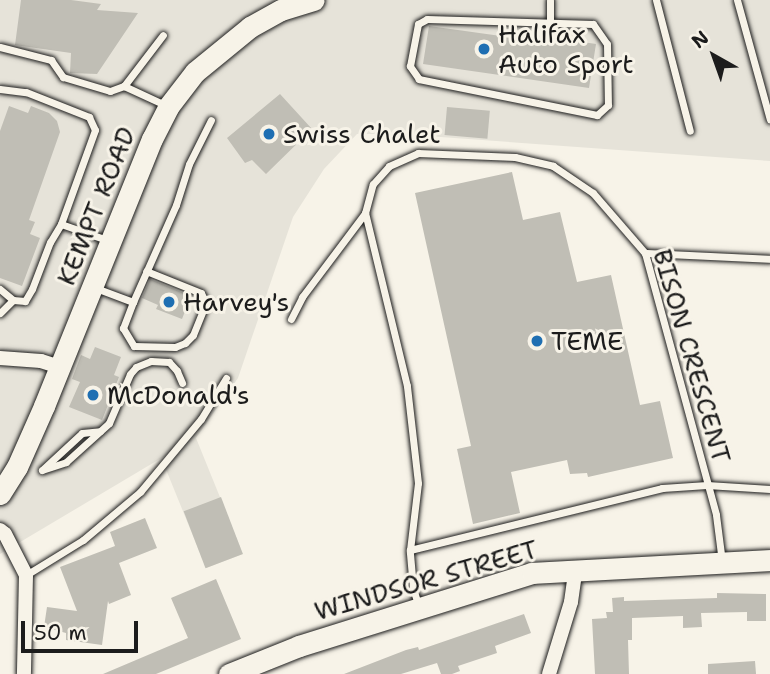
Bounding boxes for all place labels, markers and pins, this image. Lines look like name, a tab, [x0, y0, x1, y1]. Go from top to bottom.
place label: Halifax Auto Sport	[498, 18, 634, 80]
marker: Halifax Auto Sport	[476, 41, 492, 57]
place label: Swiss Chalet	[283, 118, 441, 150]
marker: Swiss Chalet	[261, 126, 277, 142]
place label: Harvey's	[183, 286, 289, 318]
marker: Harvey's	[161, 294, 177, 310]
place label: TEME	[551, 325, 623, 357]
marker: TEME	[529, 333, 545, 349]
place label: McDonald's	[107, 379, 250, 411]
marker: McDonald's	[85, 387, 101, 403]

